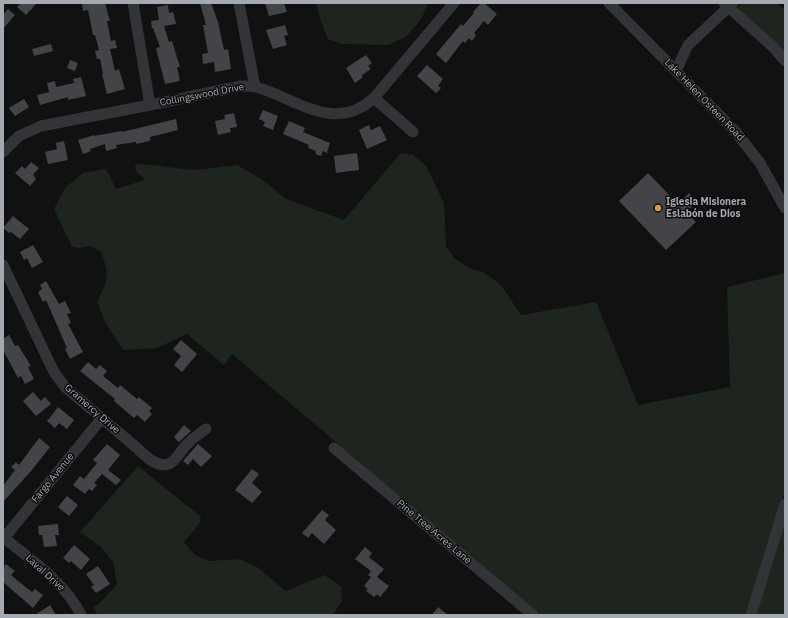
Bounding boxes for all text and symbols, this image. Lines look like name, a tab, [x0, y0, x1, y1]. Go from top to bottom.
street label: Lake Helen Osteen Road	[662, 56, 746, 144]
street label: Collingswood Drive	[159, 81, 245, 109]
place label: Iglesia Misionera Eslabón de Dios	[666, 196, 746, 220]
marker: Iglesia Misionera Eslabón de Dios	[653, 203, 663, 213]
street label: Gramercy Drive	[62, 382, 122, 436]
street label: Fargo Avenue	[29, 451, 77, 505]
street label: Pine Tree Acres Lane	[394, 497, 474, 567]
street label: Laval Drive	[23, 552, 67, 594]

